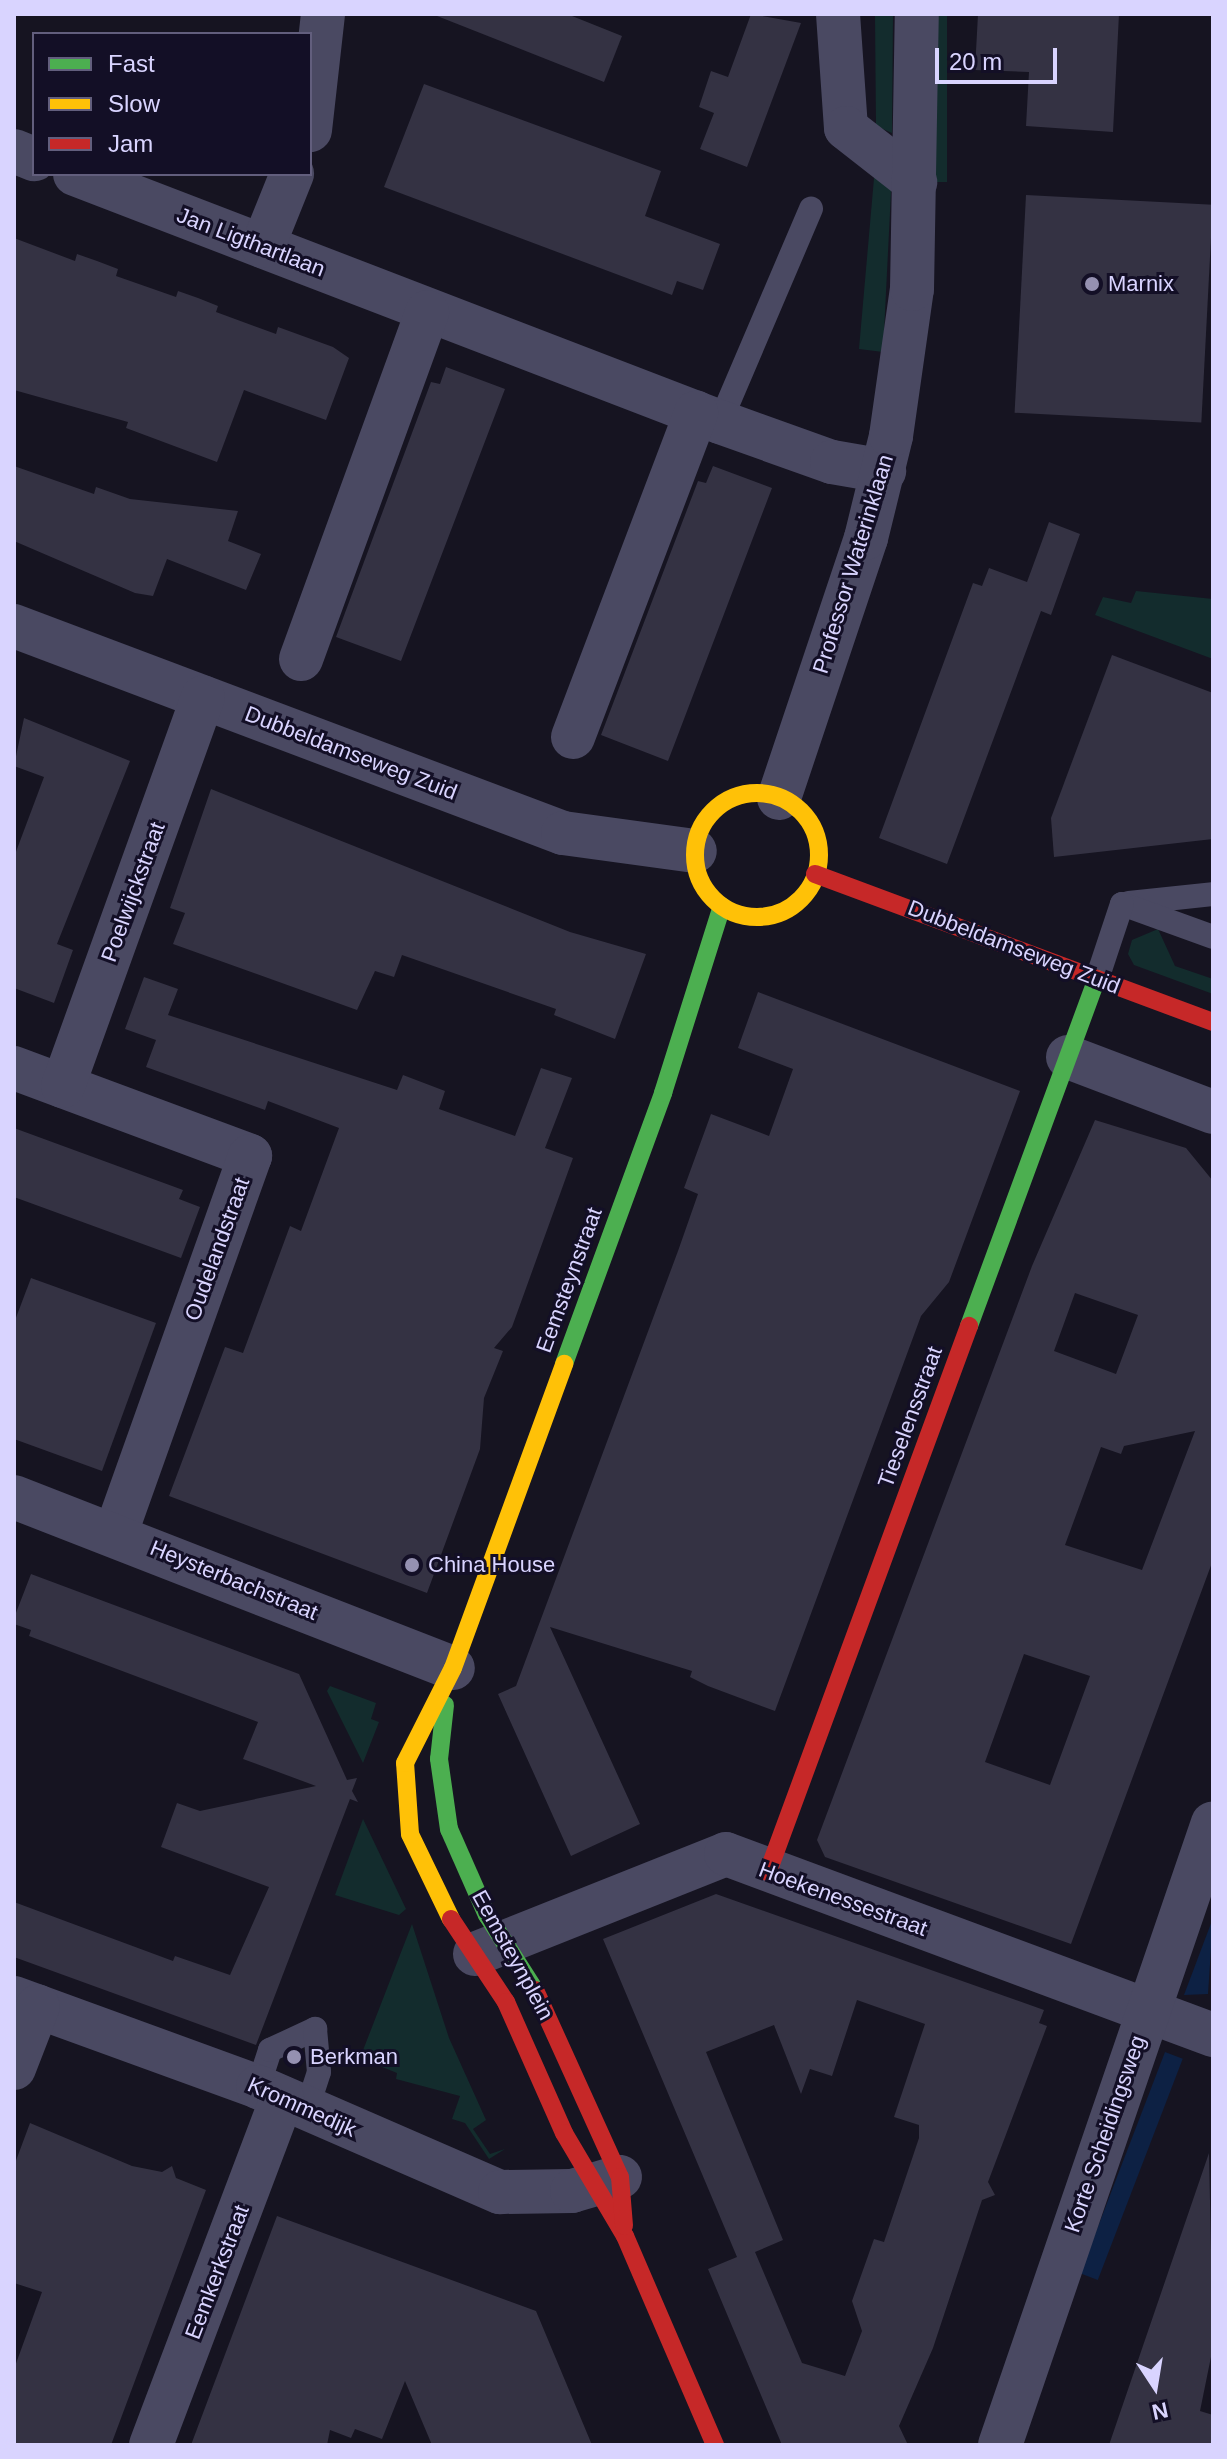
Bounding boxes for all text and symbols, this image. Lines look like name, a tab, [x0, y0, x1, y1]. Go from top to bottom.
legend	[32, 32, 312, 176]
scale bar	[939, 32, 1061, 82]
text: 20 m	[949, 48, 1002, 75]
text: Fast	[108, 50, 155, 77]
text: Slow	[108, 90, 160, 117]
text: Jam	[108, 130, 153, 157]
street label: Jan Ligthartlaan	[173, 202, 329, 282]
place label: Marnix	[1108, 271, 1174, 297]
marker: Marnix	[1083, 275, 1101, 293]
street label: Professor Waterinklaan	[807, 451, 899, 677]
street label: Dubbeldamseweg Zuid	[241, 700, 461, 806]
street label: Poelwijckstraat	[96, 819, 170, 965]
street label: Dubbeldamseweg Zuid	[904, 894, 1124, 1000]
street label: Oudelandstraat	[179, 1174, 255, 1324]
street label: Eemsteynstraat	[530, 1204, 608, 1356]
street label: Tieselensstraat	[872, 1343, 948, 1491]
street label: Heysterbachstraat	[146, 1534, 322, 1626]
place label: China House	[428, 1552, 555, 1578]
marker: China House	[403, 1556, 421, 1574]
street label: Hoekenessestraat	[755, 1856, 931, 1942]
street label: Eemsteynplein	[466, 1885, 560, 2025]
street label: Korte Scheidingsweg	[1059, 2032, 1151, 2236]
place label: Berkman	[310, 2044, 398, 2070]
marker: Berkman	[285, 2048, 303, 2066]
street label: Krommedijk	[244, 2071, 360, 2143]
street label: Eemkerkstraat	[179, 2201, 255, 2343]
north arrow	[1115, 2347, 1195, 2427]
text: N	[1150, 2397, 1170, 2425]

